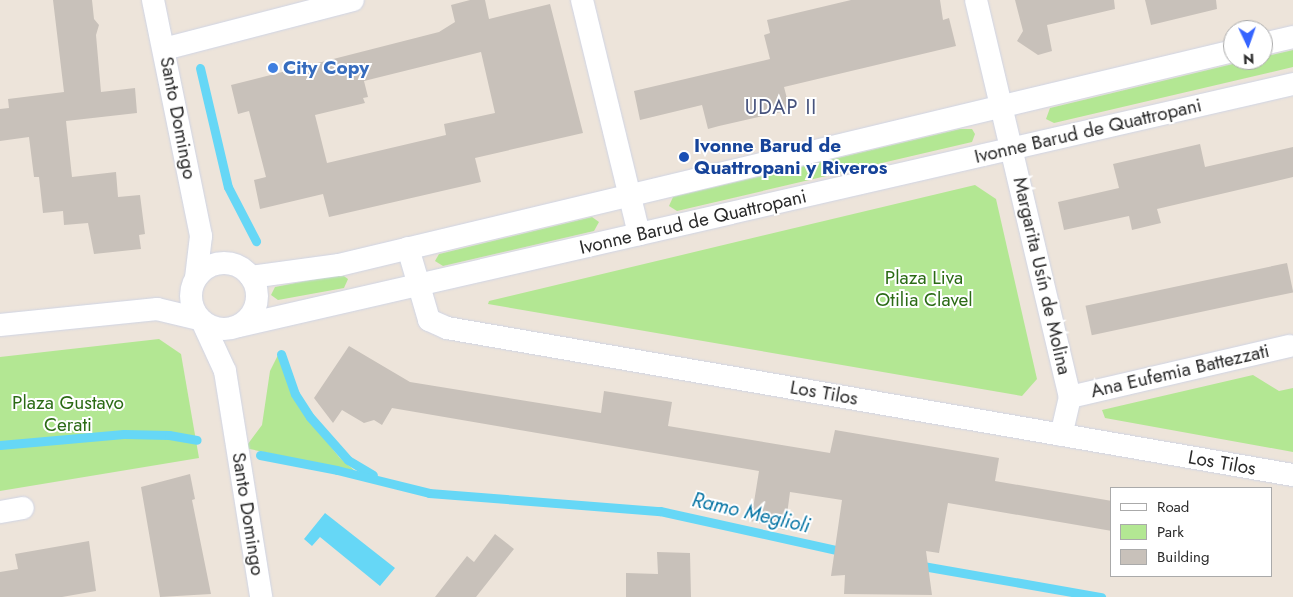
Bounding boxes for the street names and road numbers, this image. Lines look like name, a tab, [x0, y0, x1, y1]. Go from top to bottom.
street label: Santo Domingo	[155, 55, 201, 181]
street label: Ivonne Barud de Quattropani	[972, 94, 1204, 168]
street label: Margarita Usín de Molina	[1008, 175, 1076, 377]
street label: Ivonne Barud de Quattropani	[577, 185, 809, 259]
street label: Ana Eufemia Battezzati	[1088, 339, 1272, 403]
street label: Los Tilos	[788, 376, 860, 410]
street label: Los Tilos	[1186, 446, 1258, 480]
street label: Santo Domingo	[227, 451, 269, 577]

